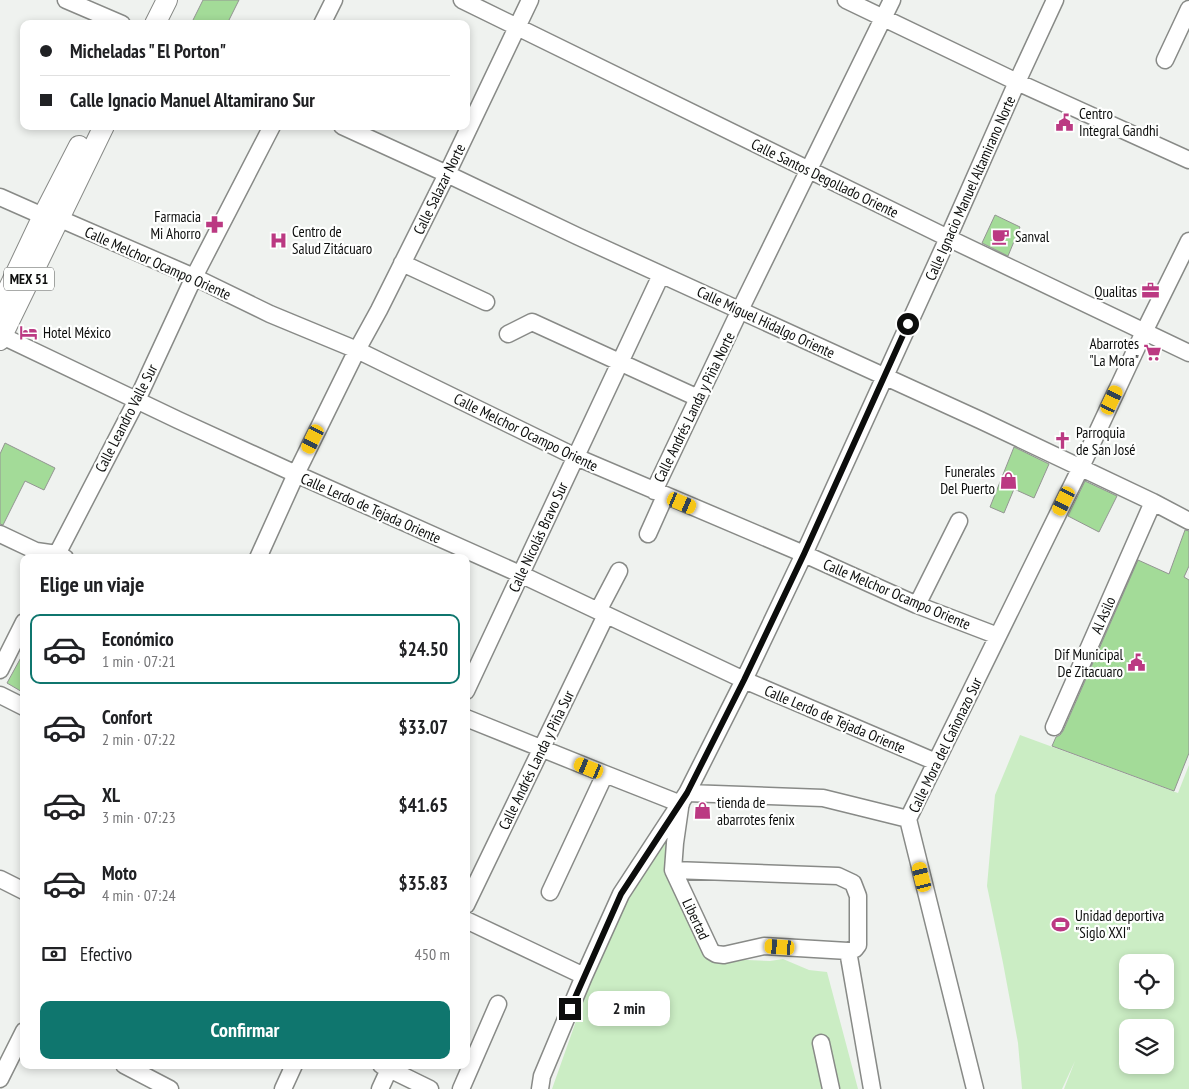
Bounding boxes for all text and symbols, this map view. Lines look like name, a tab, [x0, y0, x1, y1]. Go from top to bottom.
text: Micheladas " El Porton"	[70, 39, 226, 63]
text: Calle Ignacio Manuel Altamirano Sur	[70, 88, 315, 112]
street label: Calle Ignacio Manuel Altamirano Norte	[921, 93, 1019, 283]
place label: Centro Integral Gandhi	[1079, 104, 1159, 140]
public building icon: Centro Integral Gandhi	[1055, 112, 1075, 132]
street label: Calle Santos Degollado Oriente	[748, 134, 902, 222]
street label: Calle Salazar Norte	[409, 140, 469, 238]
place label: Farmacia Mi Ahorro	[151, 207, 201, 243]
pharmacy icon: Farmacia Mi Ahorro	[205, 215, 225, 235]
street label: Calle Melchor Ocampo Oriente	[82, 222, 234, 304]
place label: Centro de Salud Zitácuaro	[292, 222, 372, 258]
cafe icon: Sanval	[991, 226, 1011, 246]
place label: Sanval	[1015, 227, 1050, 246]
hospital icon: Centro de Salud Zitácuaro	[268, 230, 288, 250]
road number: MEX 51	[4, 268, 54, 290]
office icon: Qualitas	[1141, 281, 1161, 301]
street label: Calle Miguel Hidalgo Oriente	[694, 282, 838, 362]
place label: Qualitas	[1094, 282, 1137, 301]
route start	[897, 313, 919, 335]
hotel icon: Hotel México	[19, 322, 39, 342]
place label: Hotel México	[43, 323, 111, 342]
street label: Calle Andrés Landa y Piña Norte	[649, 329, 739, 485]
place label: Abarrotes "La Mora"	[1089, 334, 1139, 370]
supermarket icon: Abarrotes "La Mora"	[1143, 342, 1163, 362]
street label: Calle Leandro Valle Sur	[91, 360, 162, 475]
car	[1098, 383, 1125, 417]
street label: Calle Melchor Ocampo Oriente	[451, 389, 601, 475]
car	[299, 422, 326, 456]
place label: Parroquia de San José	[1076, 423, 1135, 459]
church icon: Parroquia de San José	[1052, 431, 1072, 451]
place label: Funerales Del Puerto	[940, 462, 995, 498]
street label: Calle Lerdo de Tejada Oriente	[298, 469, 444, 547]
shop icon: Funerales Del Puerto	[999, 470, 1019, 490]
street label: Calle Nicolás Bravo Sur	[504, 478, 572, 595]
car	[1050, 484, 1077, 518]
car	[665, 490, 698, 516]
street label: Calle Melchor Ocampo Oriente	[821, 554, 973, 634]
text: Elige un viaje	[40, 570, 144, 598]
street label: Al Asilo	[1086, 593, 1120, 637]
icon: car	[42, 627, 87, 672]
text: Económico	[102, 627, 174, 651]
text: $24.50	[399, 637, 448, 661]
place label: Dif Municipal De Zitacuaro	[1054, 645, 1124, 681]
text: 1 min · 07:21	[102, 651, 176, 671]
public building icon: Dif Municipal De Zitacuaro	[1127, 653, 1147, 673]
street label: Calle Mora del Cañonazo Sur	[904, 674, 986, 816]
street label: Calle Lerdo de Tejada Oriente	[762, 681, 908, 757]
street label: Calle Andrés Landa y Piña Sur	[494, 686, 578, 833]
icon: car	[42, 705, 87, 750]
text: Confort	[102, 705, 152, 729]
text: $33.07	[399, 715, 448, 739]
text: 2 min · 07:22	[102, 729, 176, 749]
car	[572, 755, 605, 781]
icon: car	[42, 783, 87, 828]
text: XL	[102, 783, 120, 807]
text: $41.65	[399, 793, 448, 817]
place label: tienda de abarrotes fenix	[717, 793, 795, 829]
shop icon: tienda de abarrotes fenix	[693, 801, 713, 821]
text: 3 min · 07:23	[102, 807, 176, 827]
icon: car	[42, 861, 87, 906]
text: Moto	[102, 861, 137, 885]
car	[911, 861, 932, 893]
text: $35.83	[399, 871, 448, 895]
text: 4 min · 07:24	[102, 885, 176, 905]
street label: Libertad	[678, 895, 714, 943]
place label: Unidad deportiva "Siglo XXI"	[1075, 906, 1164, 942]
sports icon: Unidad deportiva "Siglo XXI"	[1051, 914, 1071, 934]
car	[764, 938, 795, 956]
icon: cash	[40, 940, 68, 968]
text: Efectivo	[80, 942, 132, 966]
text: 450 m	[415, 944, 450, 964]
map controls	[1119, 954, 1174, 1074]
button: locate	[1119, 954, 1174, 1009]
callout: 2 min	[588, 992, 670, 1026]
route end	[559, 998, 581, 1020]
text: 2 min	[613, 998, 645, 1018]
button: Confirmar	[40, 1001, 450, 1059]
button: layers	[1119, 1019, 1174, 1074]

